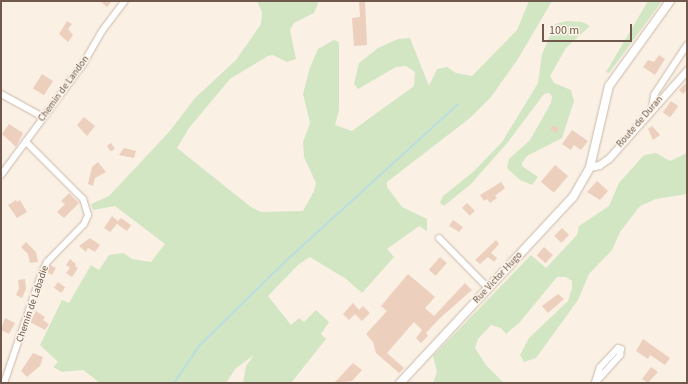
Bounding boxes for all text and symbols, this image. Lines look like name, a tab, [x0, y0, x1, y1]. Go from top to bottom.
scale bar	[544, 16, 634, 42]
text: 100 m	[549, 22, 579, 39]
street label: Chemin de Landon	[36, 54, 92, 124]
street label: Route de Duran	[614, 94, 666, 150]
street label: Rue Victor Hugo	[471, 250, 525, 306]
street label: Chemin de Labadie	[14, 264, 52, 344]

